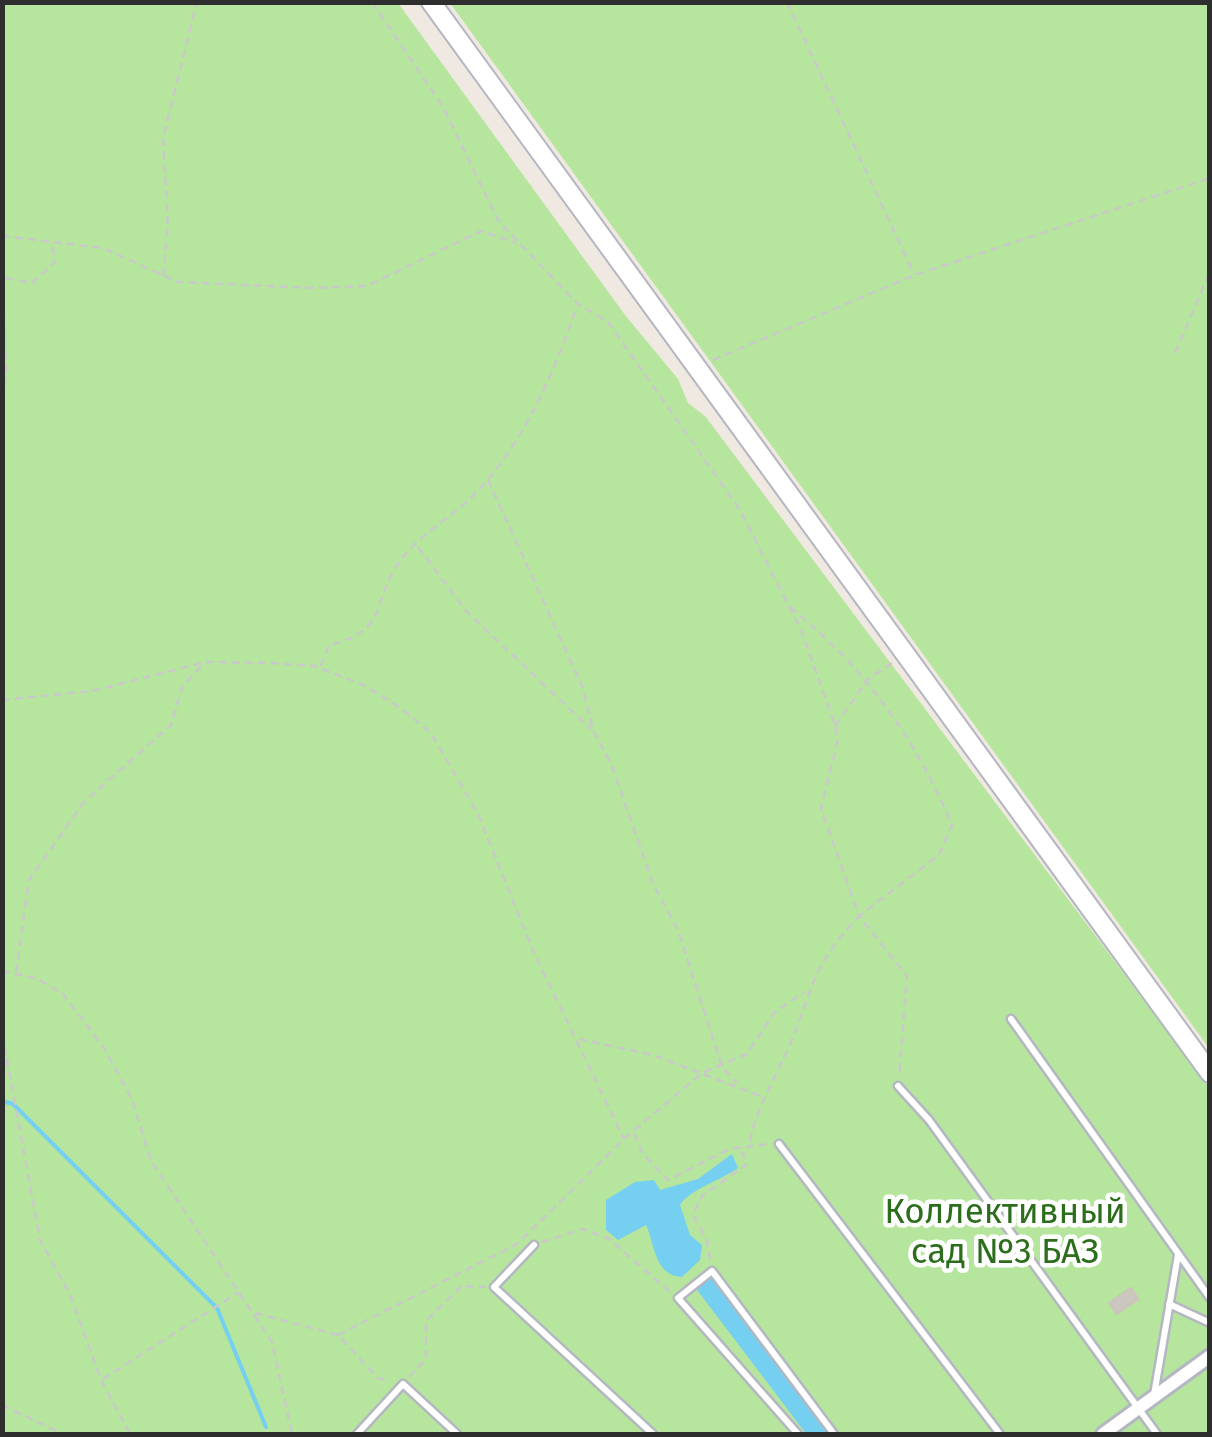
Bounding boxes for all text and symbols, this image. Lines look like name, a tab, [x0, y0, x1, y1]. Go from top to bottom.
park label: Коллективный сад №3 БАЗ	[884, 1190, 1126, 1272]

